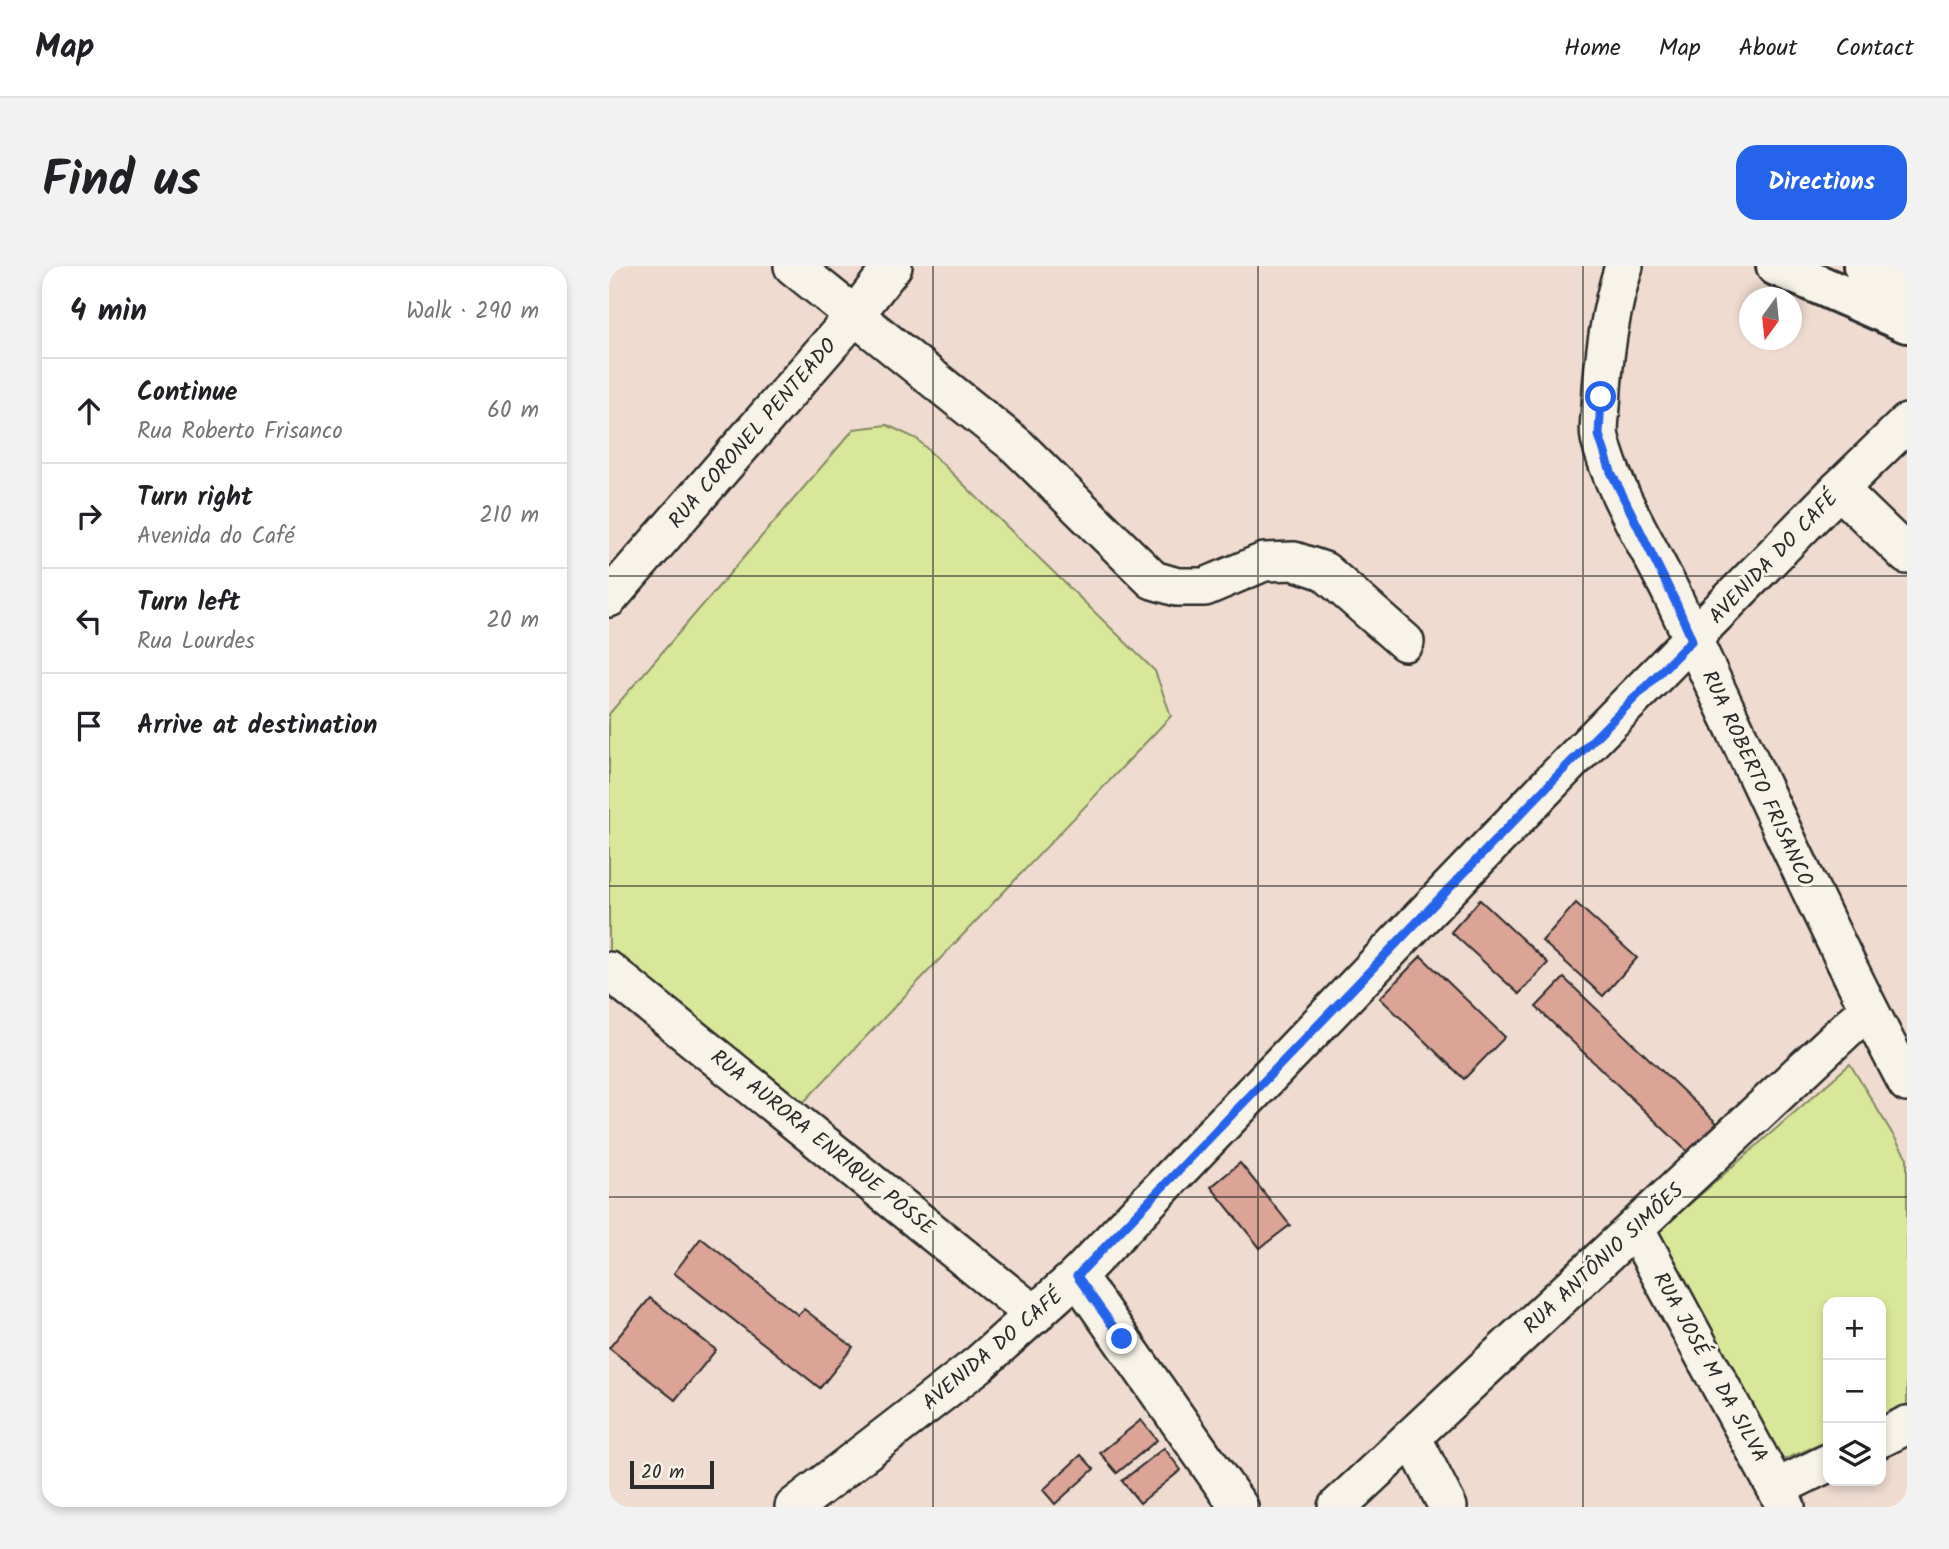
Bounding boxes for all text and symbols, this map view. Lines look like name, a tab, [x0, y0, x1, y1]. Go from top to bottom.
text: Map	[35, 22, 95, 75]
text: Home	[1564, 29, 1621, 68]
text: Map	[1659, 29, 1701, 68]
text: About	[1739, 29, 1797, 68]
text: Contact	[1835, 29, 1914, 68]
text: Find us	[42, 143, 200, 221]
button: Directions	[1736, 145, 1907, 220]
north arrow	[1739, 287, 1802, 350]
text: 4 min	[70, 288, 147, 336]
text: Walk · 290 m	[406, 294, 539, 330]
street label: RUA CORONEL PENTEADO	[661, 331, 846, 537]
text: Continue	[137, 372, 238, 414]
route start	[1585, 381, 1616, 412]
icon: ahead	[70, 392, 108, 430]
text: 60 m	[487, 393, 539, 429]
text: Rua Roberto Frisanco	[137, 414, 343, 450]
text: Turn right	[137, 477, 253, 519]
street label: AVENIDA DO CAFÉ	[1701, 483, 1847, 632]
icon: right	[70, 497, 108, 535]
text: 210 m	[479, 498, 539, 534]
text: Avenida do Café	[137, 519, 295, 555]
text: Turn left	[137, 582, 240, 624]
icon: left	[70, 602, 108, 640]
text: 20 m	[487, 603, 539, 639]
text: Rua Lourdes	[137, 624, 255, 660]
street label: RUA ROBERTO FRISANCO	[1692, 665, 1821, 892]
text: Arrive at destination	[137, 705, 377, 747]
icon: arrive	[70, 707, 108, 745]
street label: RUA AURORA ENRIQUE POSSE	[703, 1042, 942, 1245]
street label: RUA ANTÔNIO SIMÕES	[1516, 1176, 1692, 1343]
street label: RUA JOSÉ M DA SILVA	[1644, 1266, 1776, 1469]
street label: AVENIDA DO CAFÉ	[915, 1281, 1071, 1419]
map controls	[1823, 1297, 1886, 1486]
button: +	[1823, 1297, 1886, 1360]
route end	[1106, 1323, 1137, 1354]
button: −	[1823, 1360, 1886, 1423]
button: layers	[1823, 1423, 1886, 1486]
scale bar	[630, 1458, 714, 1490]
text: 20 m	[641, 1458, 684, 1488]

